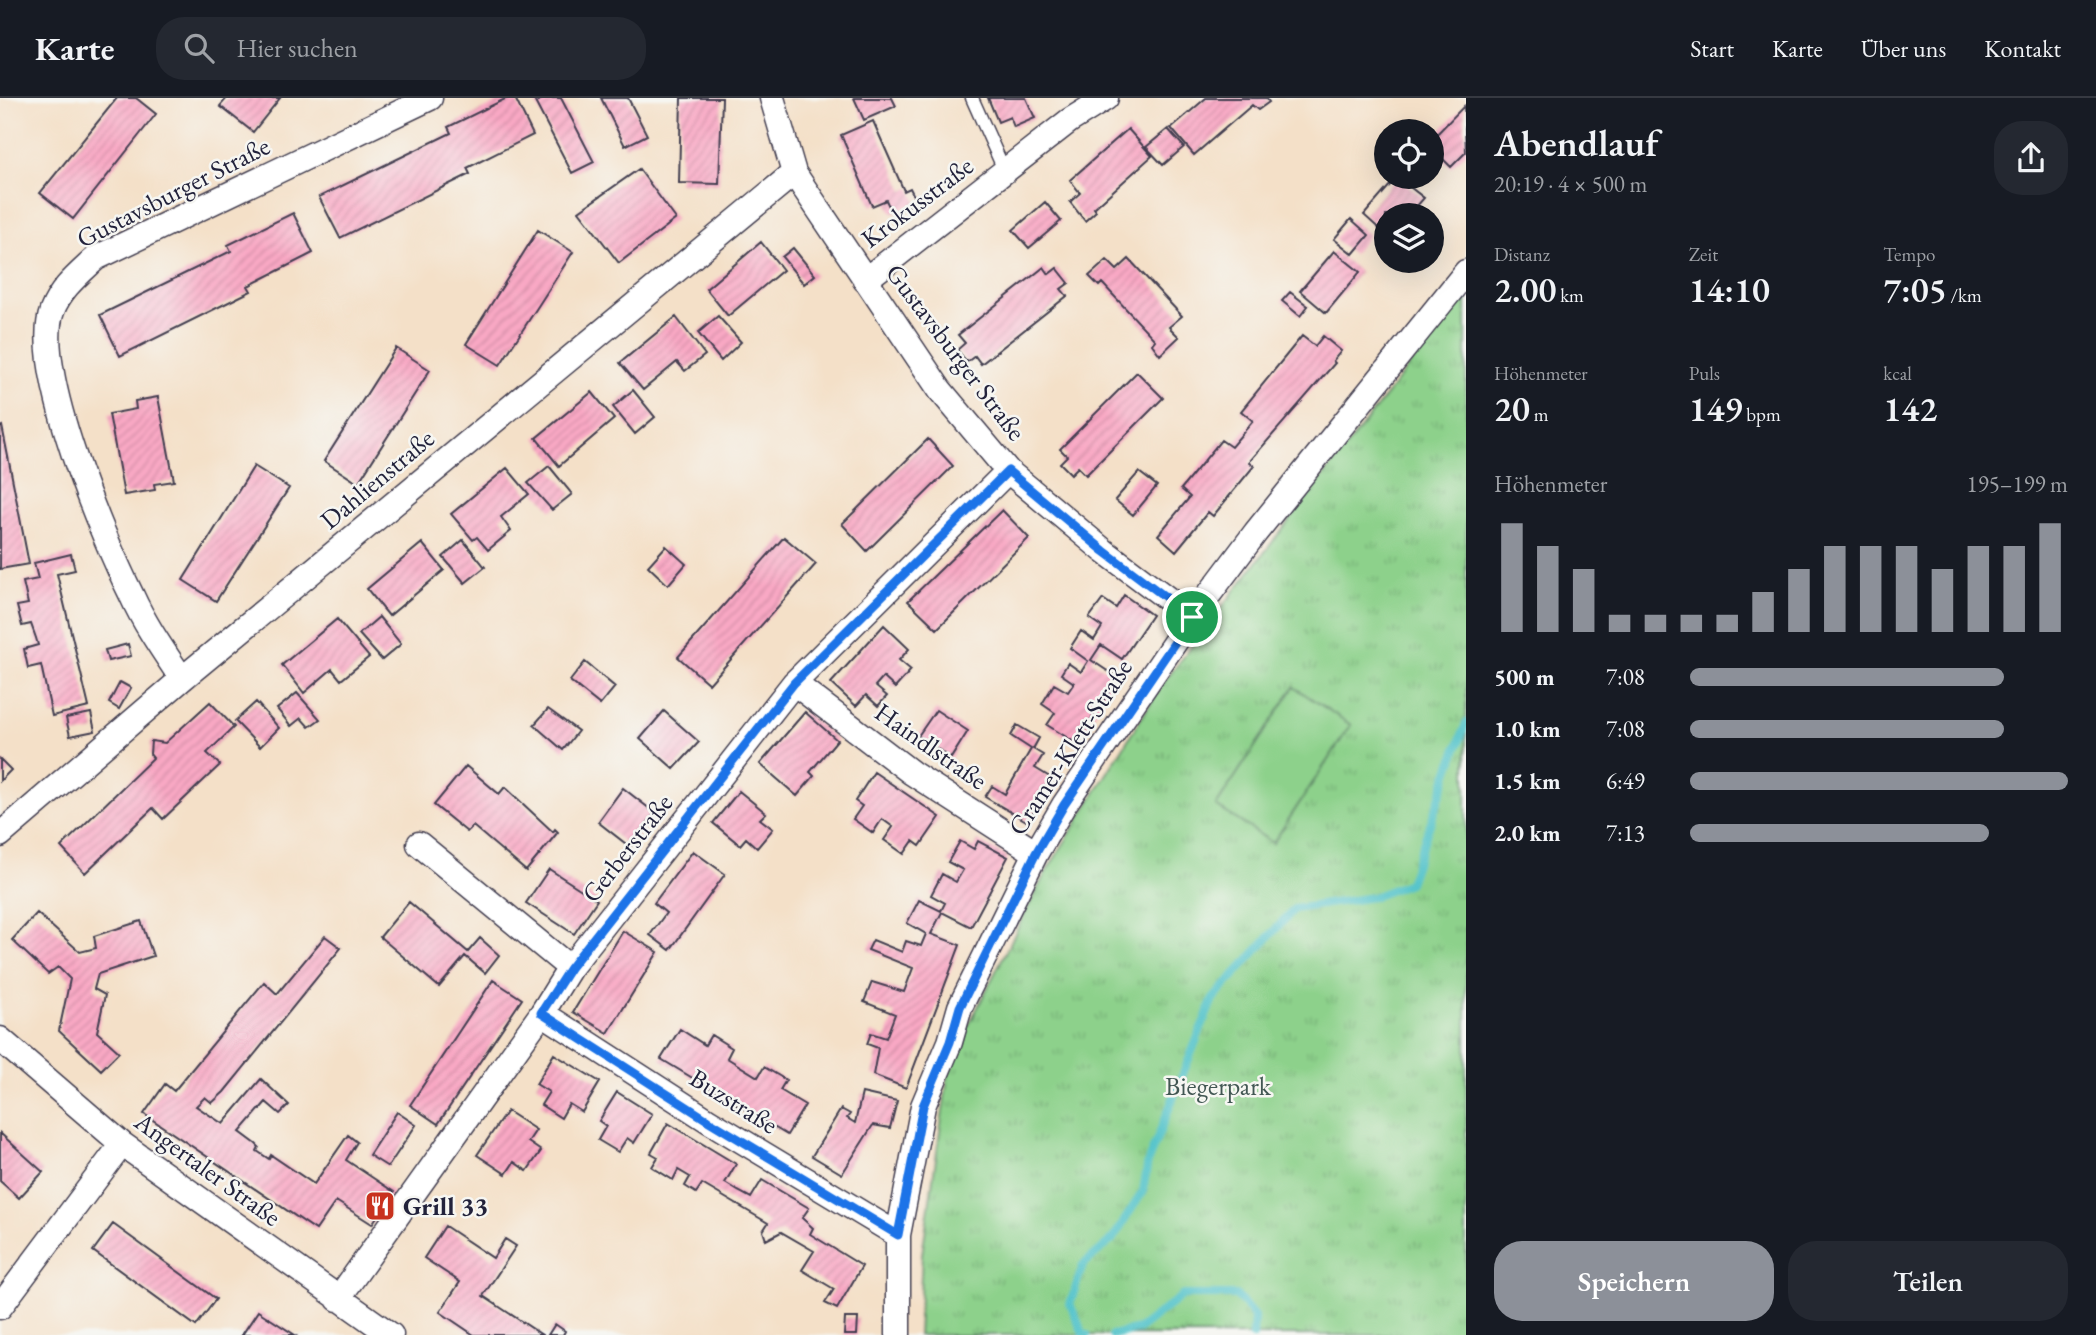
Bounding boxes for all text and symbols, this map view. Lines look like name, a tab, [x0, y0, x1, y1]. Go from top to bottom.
search box	[156, 17, 646, 80]
text: Karte	[35, 27, 114, 70]
icon: search	[180, 29, 218, 67]
text: Hier suchen	[236, 31, 358, 65]
text: Start	[1690, 33, 1734, 64]
text: Karte	[1772, 33, 1823, 64]
text: Über uns	[1861, 33, 1946, 64]
text: Kontakt	[1984, 33, 2061, 64]
text: Abendlauf	[1494, 118, 1658, 167]
map controls	[1374, 119, 1444, 273]
button: locate	[1374, 119, 1444, 189]
button: share	[1994, 121, 2068, 195]
street label: Gustavsburger Straße	[71, 129, 275, 255]
street label: Krokusstraße	[854, 149, 980, 255]
text: 20:19 · 4 × 500 m	[1494, 169, 1647, 199]
button: layers	[1374, 203, 1444, 273]
text: Distanz	[1494, 242, 1550, 267]
text: Zeit	[1689, 242, 1718, 267]
text: Tempo	[1883, 242, 1936, 267]
street label: Gustavsburger Straße	[878, 257, 1034, 447]
text: 2.00	[1494, 267, 1556, 312]
text: 14:10	[1689, 267, 1770, 312]
text: 7:05	[1883, 267, 1947, 312]
text: km	[1556, 283, 1584, 308]
text: /km	[1947, 283, 1982, 308]
text: Höhenmeter	[1494, 361, 1588, 386]
text: Puls	[1689, 361, 1720, 386]
text: kcal	[1883, 361, 1912, 386]
text: 20	[1494, 386, 1530, 431]
text: 149	[1689, 386, 1743, 431]
text: 142	[1883, 386, 1937, 431]
text: m	[1530, 402, 1549, 427]
text: bpm	[1743, 402, 1781, 427]
street label: Dahlienstraße	[313, 421, 441, 537]
text: Höhenmeter	[1494, 469, 1607, 499]
text: 195–199 m	[1967, 469, 2068, 499]
pin	[1162, 587, 1222, 647]
icon: arrive	[1173, 598, 1211, 636]
street label: Cramer-Klett-Straße	[1000, 652, 1140, 842]
text: 500 m	[1494, 662, 1555, 692]
text: 7:08	[1606, 662, 1645, 692]
street label: Haindlstraße	[868, 695, 994, 797]
text: 1.0 km	[1494, 714, 1561, 744]
text: 7:08	[1606, 714, 1645, 744]
text: 1.5 km	[1494, 766, 1561, 796]
text: 6:49	[1606, 766, 1645, 796]
street label: Gerberstraße	[574, 787, 680, 909]
text: 2.0 km	[1494, 818, 1561, 848]
text: 7:13	[1606, 818, 1645, 848]
street label: Buzstraße	[684, 1061, 784, 1141]
park label: Biegerpark	[1165, 1069, 1272, 1103]
street label: Angertaler Straße	[127, 1104, 288, 1234]
restaurant icon: Grill 33	[363, 1189, 397, 1223]
place label: Grill 33	[403, 1189, 488, 1223]
button: Speichern	[1494, 1241, 1774, 1321]
button: Teilen	[1788, 1241, 2068, 1321]

